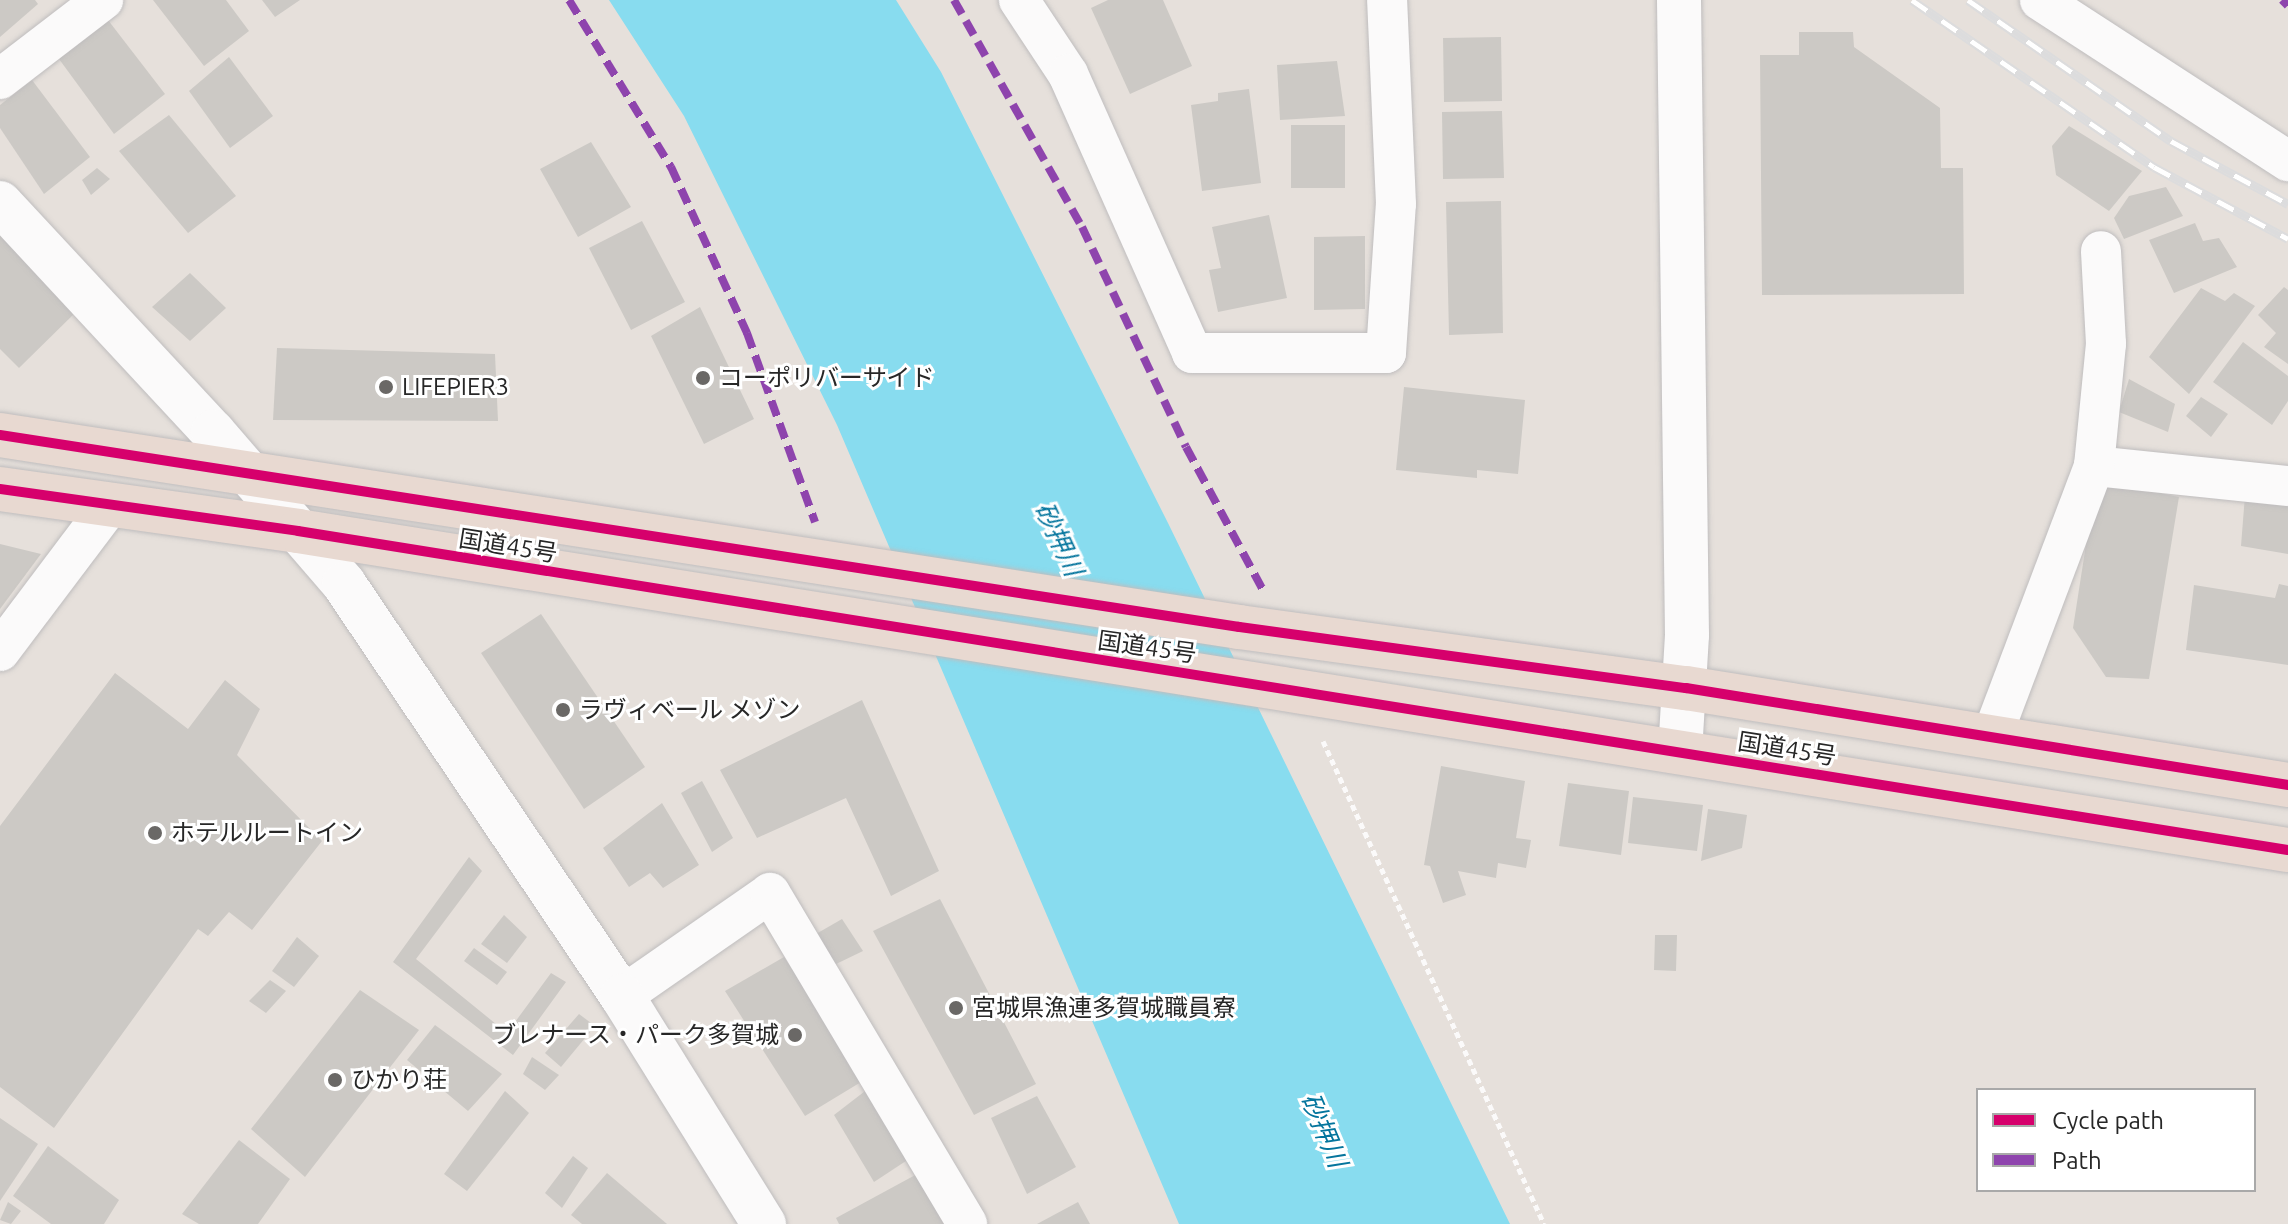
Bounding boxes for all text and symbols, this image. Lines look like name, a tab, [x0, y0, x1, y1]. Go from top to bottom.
place label: コーポリバーサイド	[719, 364, 935, 392]
marker: コーポリバーサイド	[694, 369, 712, 387]
place label: LIFEPIER3	[402, 373, 509, 401]
marker: LIFEPIER3	[377, 378, 395, 396]
water label: 砂押川	[1028, 497, 1090, 581]
street label: 国道45号	[457, 524, 559, 568]
street label: 国道45号	[1096, 626, 1198, 668]
place label: ラヴィベール メゾン	[579, 696, 800, 724]
marker: ラヴィベール メゾン	[554, 701, 572, 719]
street label: 国道45号	[1736, 727, 1838, 771]
place label: ホテルルートイン	[171, 819, 363, 847]
marker: ホテルルートイン	[146, 824, 164, 842]
place label: 宮城県漁連多賀城職員寮	[972, 994, 1236, 1022]
marker: 宮城県漁連多賀城職員寮	[947, 999, 965, 1017]
place label: ブレナース・パーク多賀城	[491, 1021, 779, 1049]
marker: ブレナース・パーク多賀城	[786, 1026, 804, 1044]
place label: ひかり荘	[351, 1066, 447, 1094]
marker: ひかり荘	[326, 1071, 344, 1089]
water label: 砂押川	[1294, 1088, 1354, 1172]
legend	[1976, 1088, 2256, 1192]
text: Cycle path	[2052, 1107, 2164, 1134]
text: Path	[2052, 1147, 2102, 1174]

